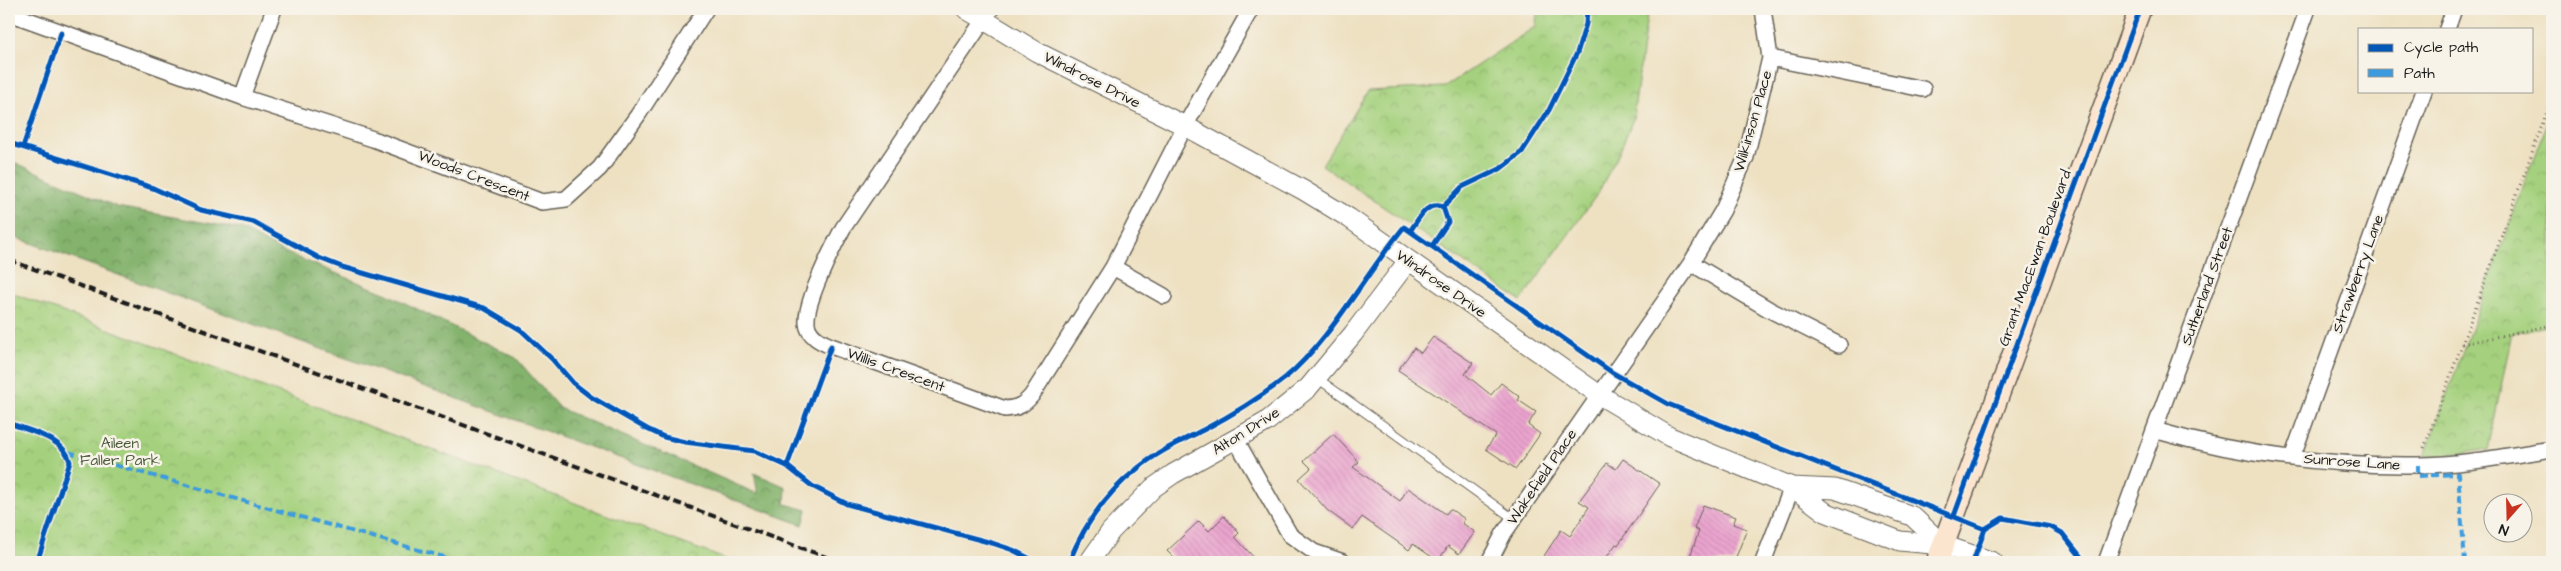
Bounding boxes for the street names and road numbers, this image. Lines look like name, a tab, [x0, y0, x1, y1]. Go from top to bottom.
street label: Windrose Drive	[1040, 47, 1144, 113]
street label: Wilkinson Place	[1729, 68, 1777, 174]
street label: Woods Crescent	[415, 145, 533, 207]
street label: Grant MacEwan Boulevard	[1993, 167, 2077, 349]
street label: Strawberry Lane	[2327, 212, 2390, 337]
street label: Sutherland Street	[2176, 224, 2238, 348]
street label: Windrose Drive	[1392, 245, 1490, 323]
street label: Willis Crescent	[844, 343, 948, 397]
street label: Alton Drive	[1208, 402, 1284, 460]
street label: Wakefield Place	[1502, 425, 1582, 529]
street label: Sunrose Lane	[2303, 448, 2401, 476]

